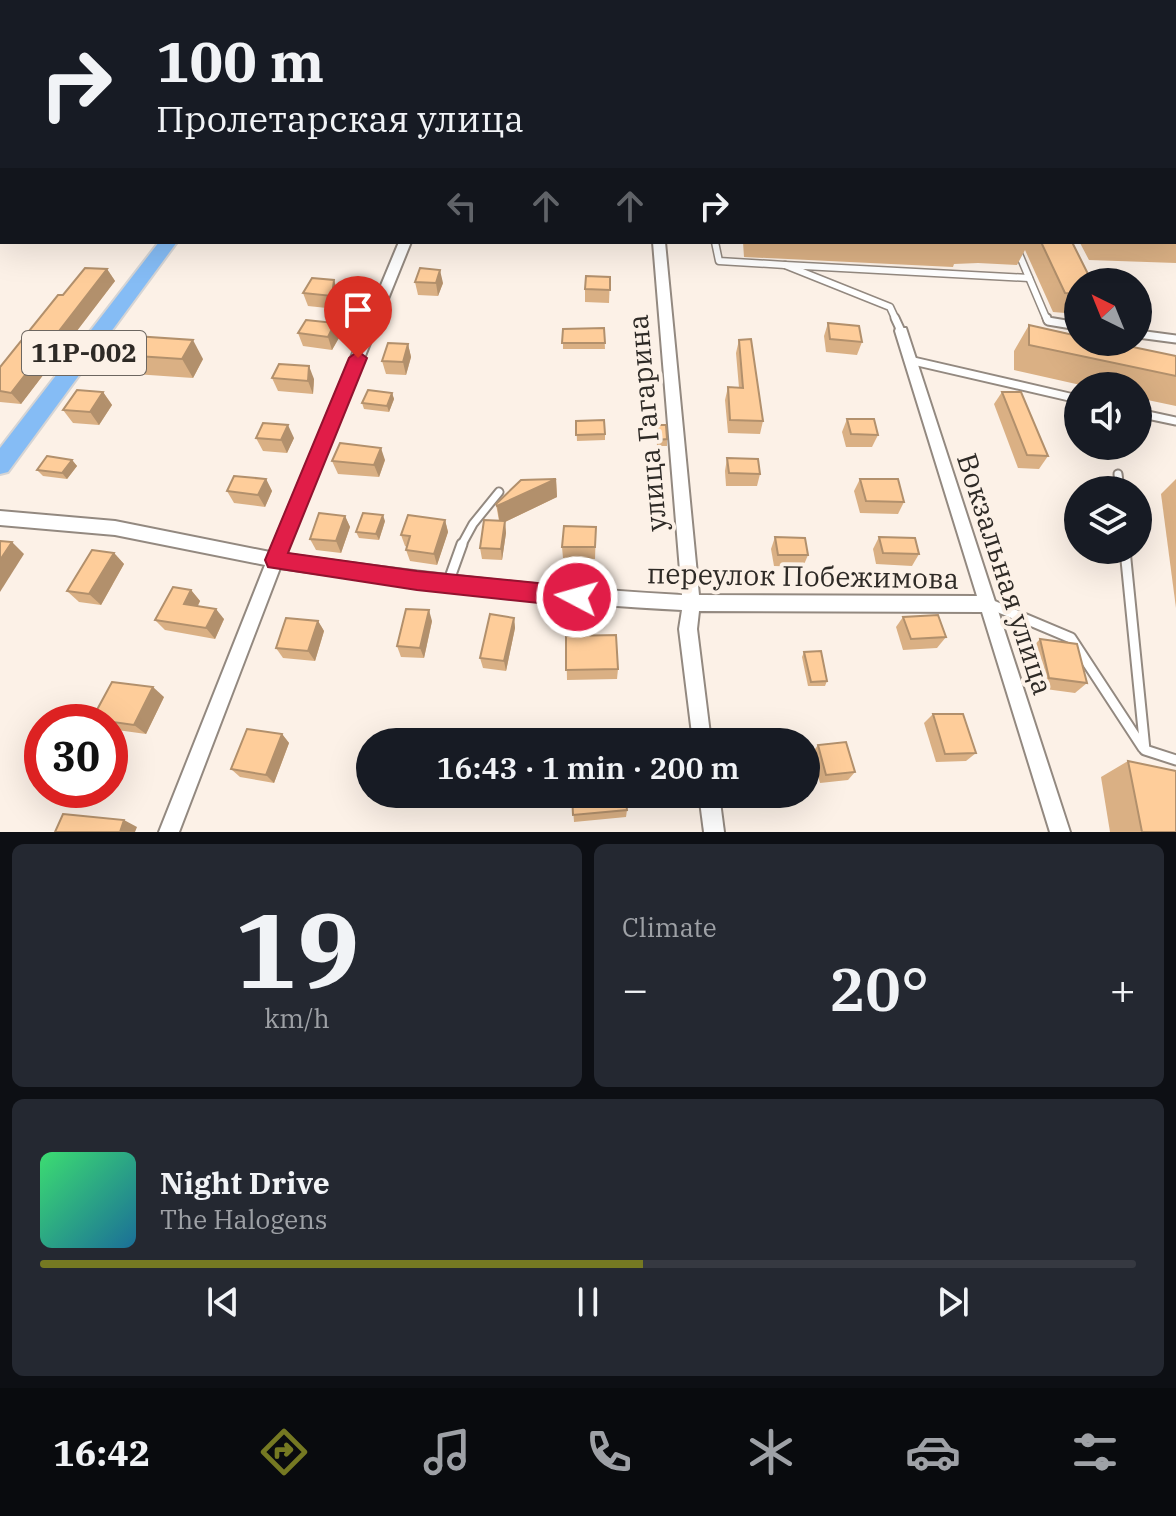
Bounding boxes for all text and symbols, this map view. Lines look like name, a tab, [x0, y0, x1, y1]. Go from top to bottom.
text: 100 m	[156, 25, 324, 97]
icon: right	[24, 32, 128, 136]
text: Пролетарская улица	[156, 95, 524, 142]
icon: left	[440, 184, 484, 228]
icon: ahead	[524, 184, 568, 228]
icon: ahead	[608, 184, 652, 228]
icon: right	[692, 184, 736, 228]
north arrow	[1064, 268, 1152, 356]
map controls	[1064, 268, 1152, 564]
pin	[324, 276, 392, 358]
icon: arrive	[336, 288, 380, 332]
street label: улица Гагарина	[619, 313, 674, 533]
road number: 11Р-002	[22, 331, 146, 375]
button: sound	[1064, 372, 1152, 460]
street label: Вокзальная улица	[949, 448, 1062, 699]
button: layers	[1064, 476, 1152, 564]
street label: переулок Побежимова	[647, 554, 959, 597]
position arrow	[535, 555, 619, 639]
speed limit sign: 30	[24, 704, 128, 808]
text: 16:43 · 1 min · 200 m	[437, 748, 739, 787]
text: 19	[235, 881, 359, 1017]
text: Climate	[622, 910, 717, 944]
text: 20°	[829, 949, 929, 1028]
text: −	[622, 960, 648, 1017]
text: +	[1110, 960, 1136, 1017]
text: km/h	[264, 1001, 330, 1035]
text: Night Drive	[160, 1163, 330, 1202]
text: The Halogens	[160, 1202, 328, 1236]
icon: previous	[201, 1280, 245, 1324]
icon: pause	[566, 1280, 610, 1324]
icon: next	[931, 1280, 975, 1324]
icon: directions	[256, 1424, 312, 1480]
icon: music	[419, 1424, 475, 1480]
icon: phone	[581, 1424, 637, 1480]
icon: climate	[743, 1424, 799, 1480]
icon: car	[905, 1424, 961, 1480]
icon: filters	[1067, 1424, 1123, 1480]
text: 16:42	[53, 1429, 150, 1476]

